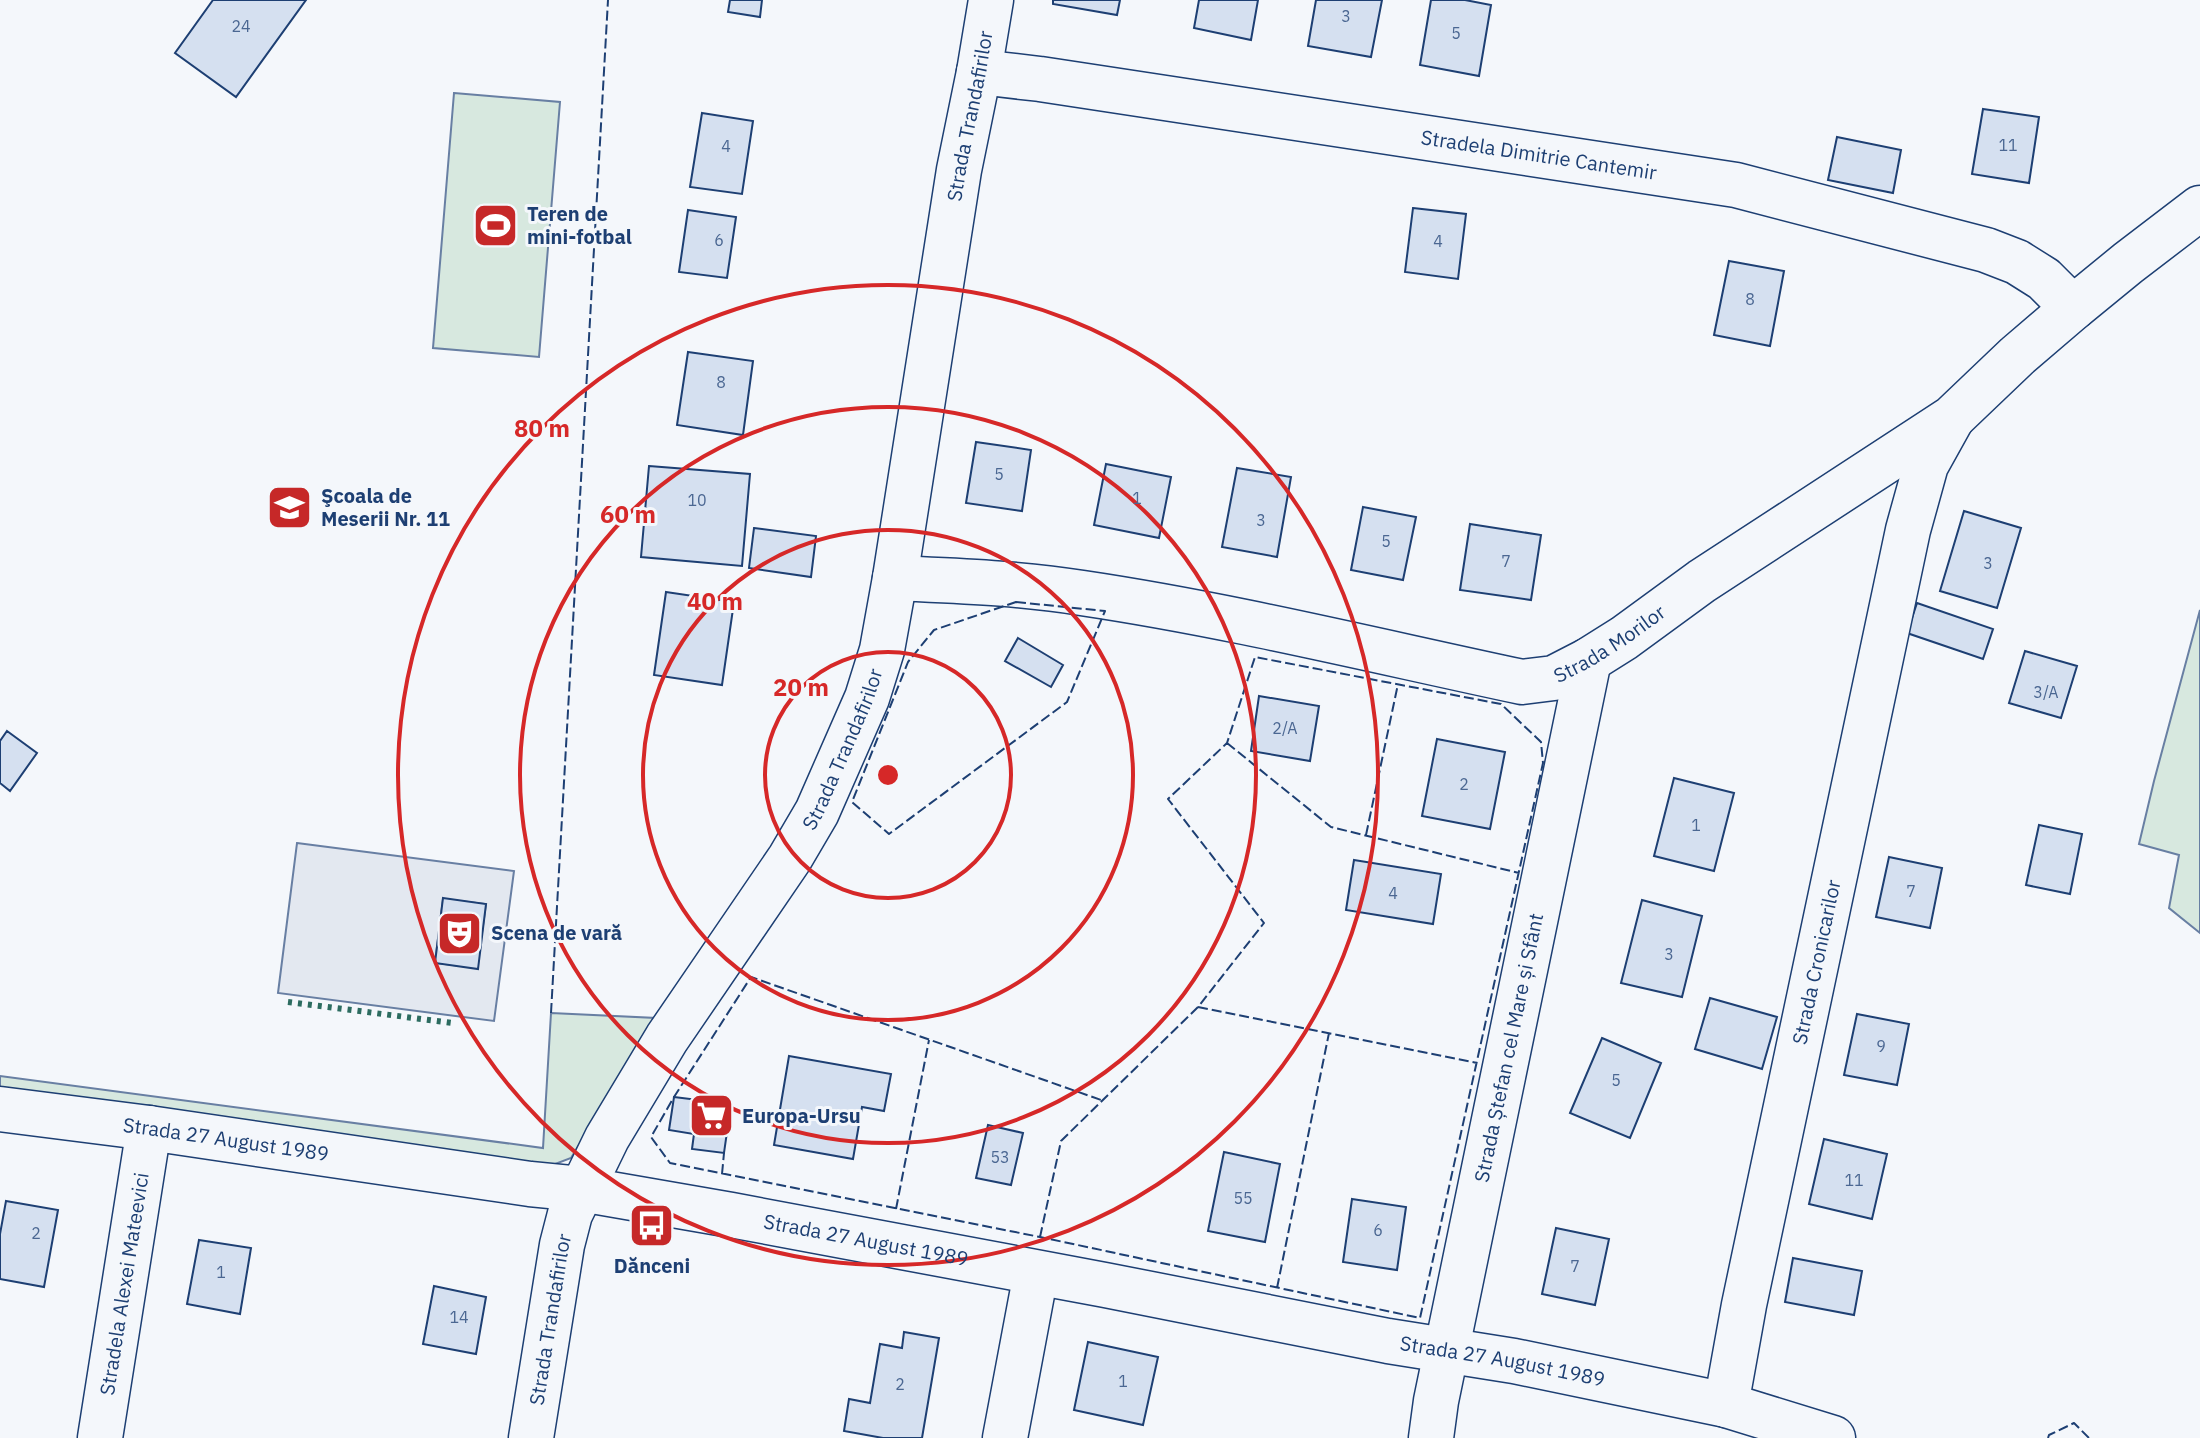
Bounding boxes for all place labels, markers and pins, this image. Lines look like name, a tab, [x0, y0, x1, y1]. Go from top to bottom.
place label: Teren de mini-fotbal	[527, 200, 632, 250]
sports icon: Teren de mini-fotbal	[472, 201, 520, 249]
place label: Şcoala de Meserii Nr. 11	[321, 482, 450, 532]
school or university icon: Şcoala de Meserii Nr. 11	[266, 483, 314, 531]
centre of rings	[874, 761, 902, 789]
theatre icon: Scena de vară	[436, 909, 484, 957]
place label: Scena de vară	[491, 919, 622, 946]
supermarket icon: Europa-Ursu	[687, 1092, 735, 1140]
place label: Europa-Ursu	[742, 1102, 861, 1129]
bus stop icon: Dănceni	[628, 1202, 676, 1250]
place label: Dănceni	[614, 1252, 690, 1279]

